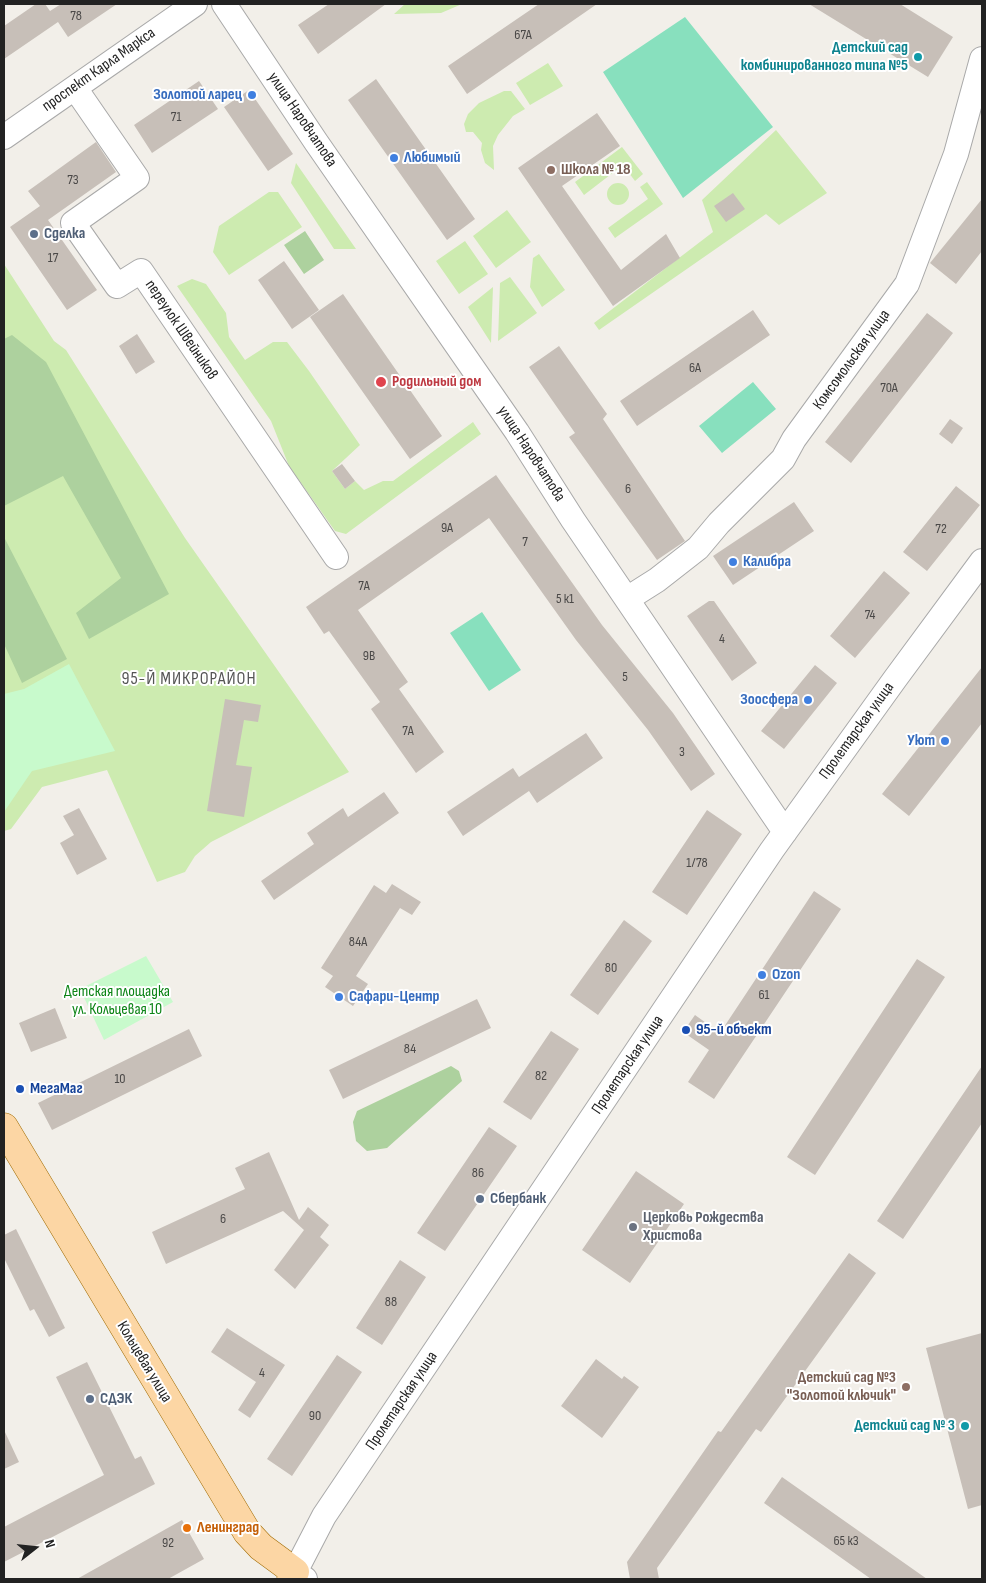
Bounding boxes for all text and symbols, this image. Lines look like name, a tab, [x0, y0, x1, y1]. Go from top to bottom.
house number: 78	[70, 8, 82, 24]
street label: проспект Карла Маркса	[39, 24, 159, 116]
house number: 67А	[514, 27, 532, 43]
place label: Детский сад комбинированного типа №5	[741, 38, 908, 76]
marker: Детский сад комбинированного типа №5	[912, 51, 924, 63]
street label: улица Наровчатова	[263, 69, 341, 171]
place label: Золотой ларец	[153, 85, 242, 105]
marker: Золотой ларец	[246, 89, 258, 101]
house number: 71	[171, 109, 181, 125]
place label: Любимый	[404, 148, 460, 168]
marker: Любимый	[388, 152, 400, 164]
place label: Школа № 18	[561, 160, 630, 180]
marker: Школа № 18	[545, 164, 557, 176]
house number: 73	[67, 172, 79, 188]
place label: Сделка	[44, 224, 85, 244]
marker: Сделка	[28, 228, 40, 240]
house number: 17	[48, 250, 58, 266]
street label: переулок Швейников	[140, 276, 222, 384]
street label: Комсомольская улица	[809, 306, 895, 414]
house number: 6А	[689, 360, 701, 376]
place label: Родильный дом	[392, 372, 481, 392]
marker: Родильный дом	[374, 375, 388, 389]
house number: 70А	[880, 380, 898, 396]
street label: улица Наровчатова	[493, 403, 569, 505]
house number: 6	[625, 481, 631, 497]
house number: 9А	[441, 520, 453, 536]
house number: 72	[935, 521, 947, 537]
house number: 7	[522, 534, 528, 550]
place label: Калибра	[743, 552, 791, 572]
marker: Калибра	[727, 556, 739, 568]
house number: 7А	[358, 578, 370, 594]
house number: 5 к1	[556, 591, 574, 607]
house number: 74	[865, 607, 875, 623]
house number: 4	[719, 631, 725, 647]
house number: 9В	[363, 648, 375, 664]
district label: 95-Й МИКРОРАЙОН	[120, 668, 258, 690]
house number: 5	[622, 669, 628, 685]
street label: Пролетарская улица	[815, 679, 899, 783]
place label: Зоосфера	[740, 690, 798, 710]
marker: Зоосфера	[802, 694, 814, 706]
house number: 7А	[402, 723, 414, 739]
place label: Уют	[907, 731, 935, 751]
marker: Уют	[939, 735, 951, 747]
house number: 3	[679, 744, 685, 760]
house number: 1/78	[686, 855, 708, 871]
house number: 84А	[349, 934, 367, 950]
house number: 80	[605, 960, 617, 976]
place label: Ozon	[772, 965, 800, 985]
marker: Ozon	[756, 969, 768, 981]
park label: Детская площадка ул. Кольцевая 10	[64, 982, 170, 1020]
place label: Сафари-Центр	[349, 987, 440, 1007]
house number: 61	[758, 987, 770, 1003]
marker: Сафари-Центр	[333, 991, 345, 1003]
street label: Пролетарская улица	[588, 1012, 668, 1118]
place label: 95-й объект	[696, 1020, 772, 1040]
marker: 95-й объект	[680, 1024, 692, 1036]
house number: 84	[404, 1041, 416, 1057]
house number: 82	[535, 1068, 547, 1084]
house number: 10	[114, 1071, 126, 1087]
place label: МегаМаг	[30, 1079, 83, 1099]
marker: МегаМаг	[14, 1083, 26, 1095]
house number: 86	[472, 1165, 484, 1181]
place label: Сбербанк	[490, 1189, 546, 1209]
marker: Сбербанк	[474, 1193, 486, 1205]
place label: Церковь Рождества Христова	[643, 1208, 764, 1246]
house number: 6	[220, 1211, 226, 1227]
marker: Церковь Рождества Христова	[627, 1221, 639, 1233]
house number: 88	[385, 1294, 397, 1310]
street label: Кольцевая улица	[112, 1318, 176, 1406]
street label: Пролетарская улица	[362, 1348, 442, 1454]
house number: 4	[259, 1365, 265, 1381]
place label: Детский сад №3 "Золотой ключик"	[787, 1368, 896, 1406]
marker: Детский сад №3 "Золотой ключик"	[900, 1381, 912, 1393]
place label: СДЭК	[100, 1389, 132, 1409]
marker: СДЭК	[84, 1393, 96, 1405]
house number: 90	[309, 1408, 321, 1424]
place label: Детский сад № 3	[854, 1416, 955, 1436]
marker: Детский сад № 3	[959, 1420, 971, 1432]
place label: Ленинград	[197, 1518, 259, 1538]
marker: Ленинград	[181, 1522, 193, 1534]
north arrow	[10, 1523, 60, 1573]
house number: 65 к3	[833, 1533, 859, 1549]
house number: 92	[162, 1535, 174, 1551]
text: N	[41, 1538, 59, 1550]

